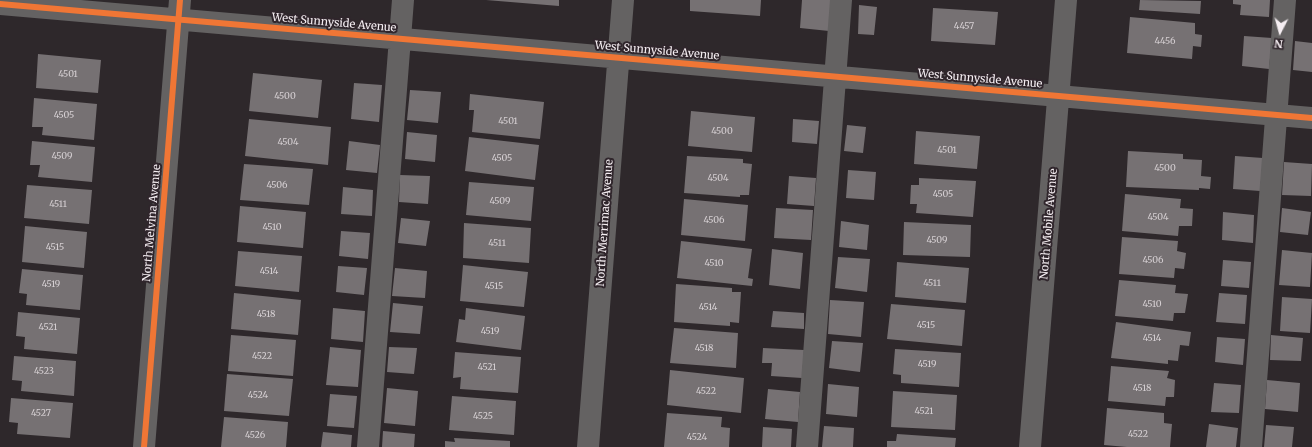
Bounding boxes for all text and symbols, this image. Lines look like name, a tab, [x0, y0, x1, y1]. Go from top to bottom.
street label: West Sunnyside Avenue	[271, 11, 397, 35]
north arrow	[1260, 12, 1300, 52]
house number: 4457	[954, 21, 974, 31]
house number: 4456	[1155, 36, 1175, 46]
text: N	[1274, 37, 1284, 51]
street label: West Sunnyside Avenue	[594, 39, 720, 63]
street label: West Sunnyside Avenue	[917, 67, 1043, 91]
house number: 4501	[58, 69, 78, 79]
house number: 4500	[274, 91, 296, 101]
house number: 4505	[54, 110, 74, 120]
house number: 4501	[498, 116, 518, 126]
house number: 4500	[711, 126, 733, 136]
house number: 4504	[277, 137, 299, 147]
house number: 4501	[937, 145, 957, 155]
house number: 4509	[51, 151, 73, 161]
house number: 4505	[492, 153, 512, 163]
street label: North Merrimac Avenue	[594, 159, 616, 287]
house number: 4500	[1154, 163, 1176, 173]
street label: North Melvina Avenue	[140, 164, 164, 282]
street label: North Mobile Avenue	[1038, 168, 1060, 280]
house number: 4504	[707, 173, 729, 183]
house number: 4506	[266, 180, 288, 190]
house number: 4505	[933, 189, 953, 199]
house number: 4509	[489, 196, 511, 206]
house number: 4511	[49, 199, 67, 209]
house number: 4504	[1147, 212, 1169, 222]
house number: 4506	[703, 215, 725, 225]
house number: 4510	[262, 222, 282, 232]
house number: 4509	[926, 235, 948, 245]
house number: 4511	[488, 238, 506, 248]
house number: 4515	[46, 242, 64, 252]
house number: 4506	[1142, 255, 1164, 265]
house number: 4510	[704, 258, 724, 268]
house number: 4514	[260, 266, 278, 276]
house number: 4511	[923, 278, 941, 288]
house number: 4519	[42, 279, 60, 289]
house number: 4515	[485, 281, 503, 291]
house number: 4510	[1142, 299, 1162, 309]
house number: 4514	[699, 302, 717, 312]
house number: 4518	[257, 309, 275, 319]
house number: 4515	[917, 320, 935, 330]
house number: 4521	[39, 322, 57, 332]
house number: 4519	[481, 326, 499, 336]
house number: 4514	[1143, 333, 1161, 343]
house number: 4518	[695, 343, 713, 353]
house number: 4522	[252, 351, 272, 361]
house number: 4519	[918, 359, 936, 369]
house number: 4521	[478, 362, 496, 372]
house number: 4523	[34, 366, 54, 376]
house number: 4518	[1133, 383, 1151, 393]
house number: 4522	[696, 386, 716, 396]
house number: 4524	[248, 390, 268, 400]
house number: 4521	[915, 406, 933, 416]
house number: 4527	[31, 408, 51, 418]
house number: 4525	[473, 411, 493, 421]
house number: 4522	[1128, 429, 1148, 439]
house number: 4526	[245, 430, 265, 440]
house number: 4524	[687, 432, 707, 442]

